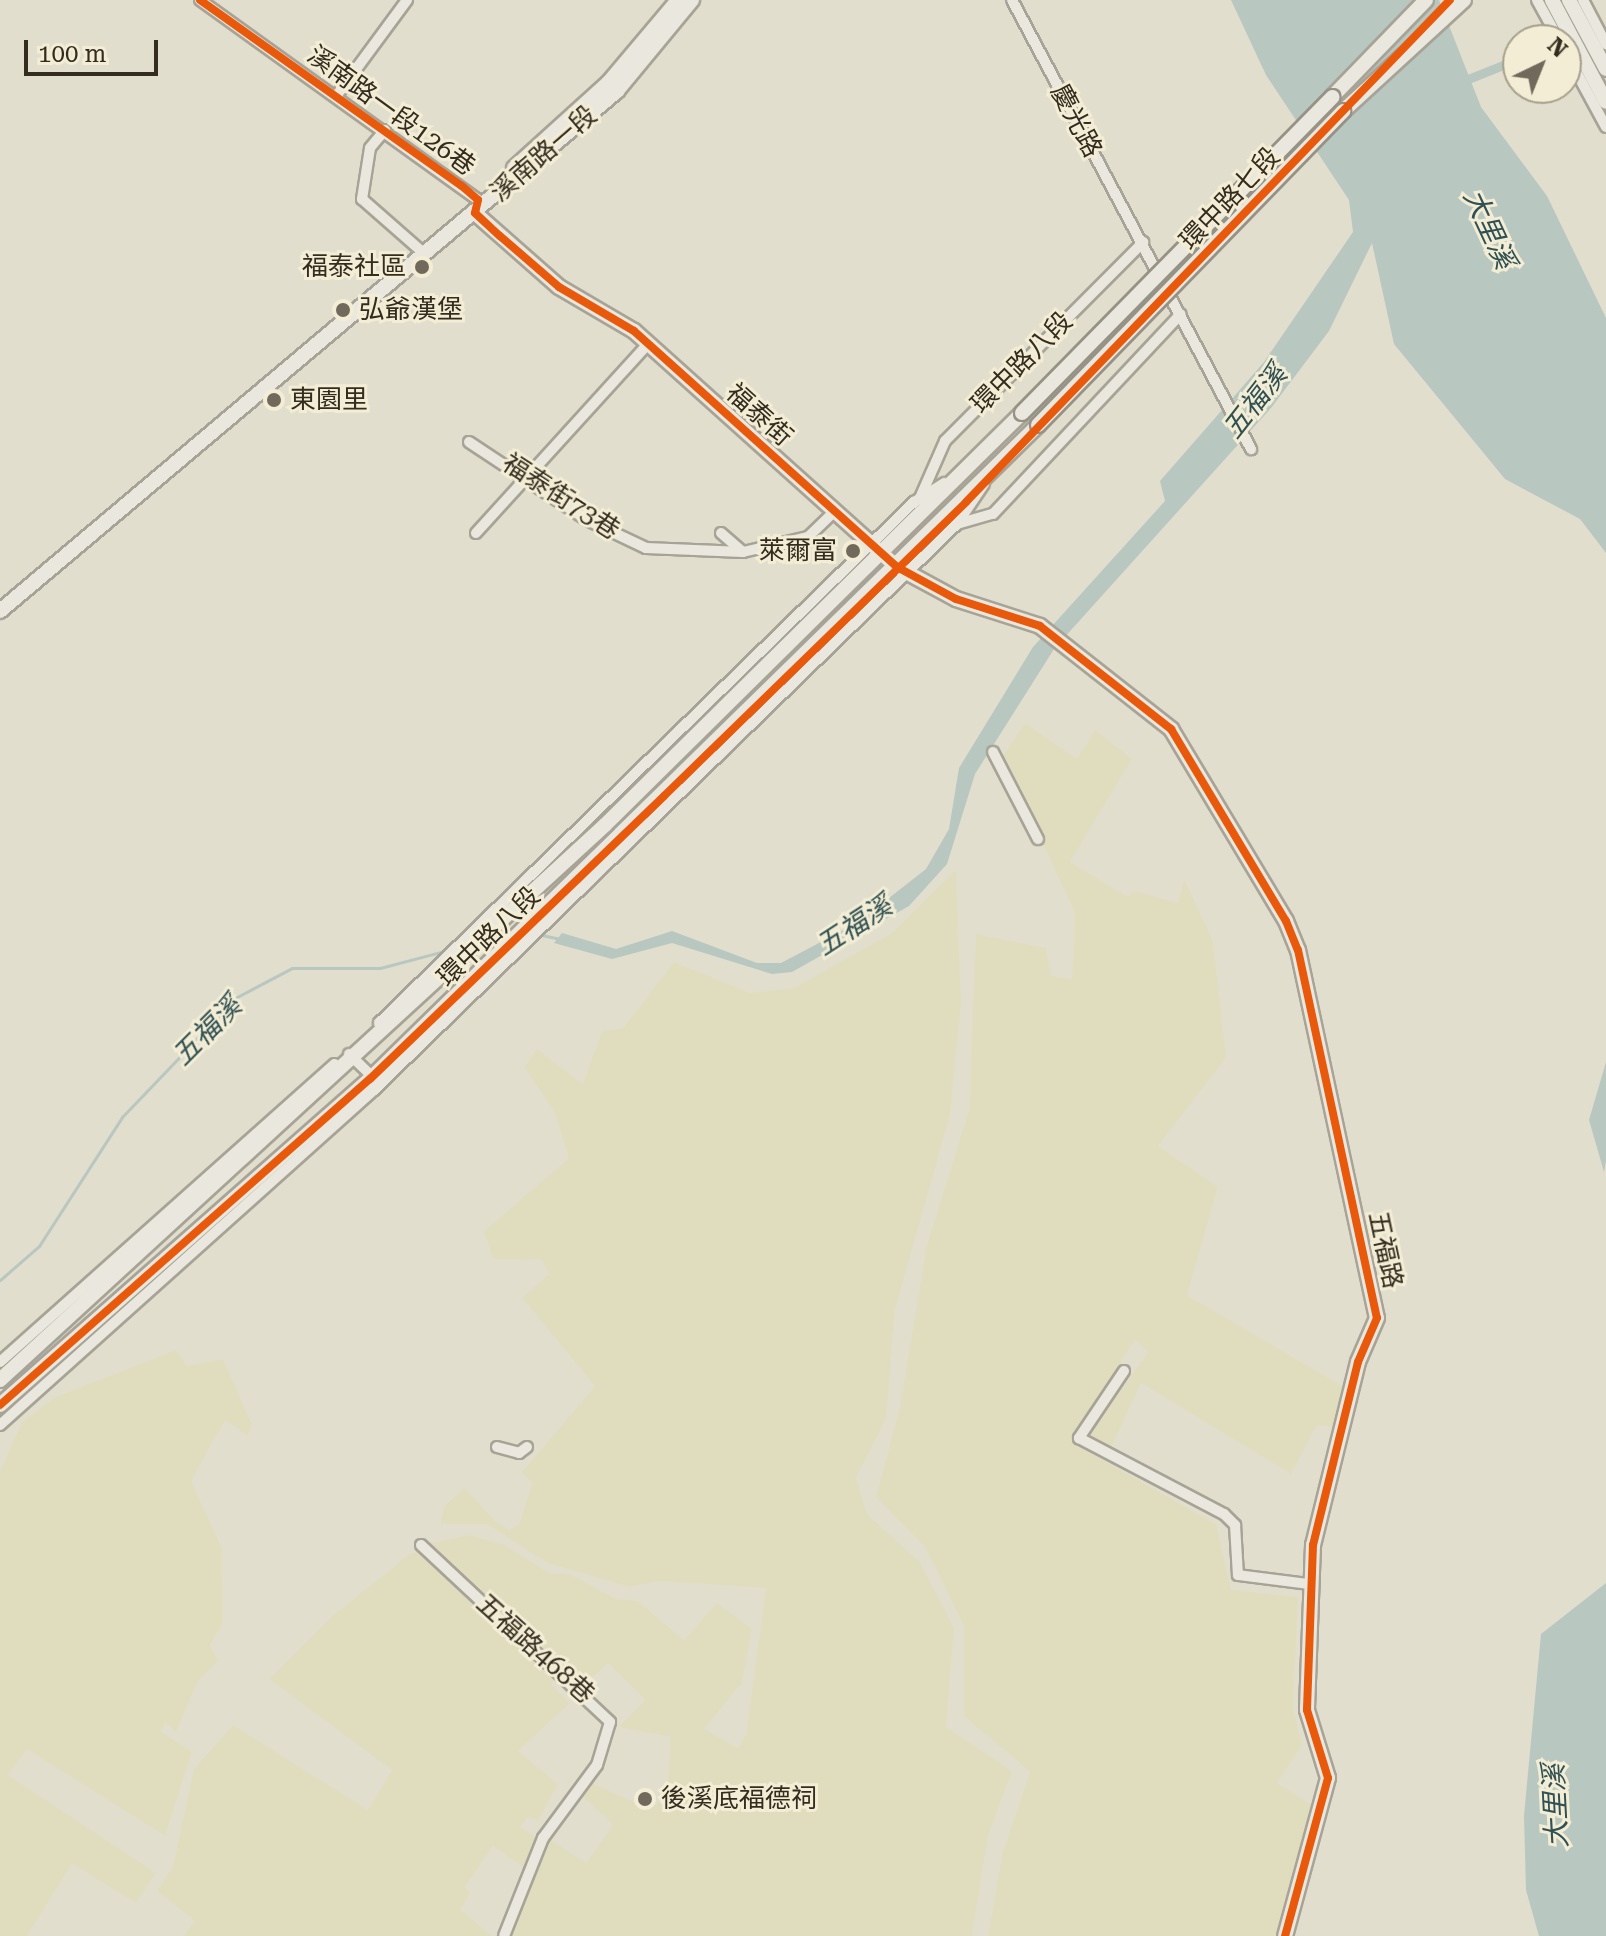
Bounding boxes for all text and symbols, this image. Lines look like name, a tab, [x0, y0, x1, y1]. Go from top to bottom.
scale bar	[28, 24, 162, 74]
north arrow	[1502, 24, 1582, 104]
text: N	[1543, 33, 1572, 62]
text: 100 m	[38, 40, 106, 68]
street label: 溪南路一段126巷	[301, 40, 481, 182]
street label: 慶光路	[1044, 79, 1108, 163]
street label: 溪南路一段	[485, 100, 603, 208]
street label: 環中路七段	[1174, 141, 1286, 257]
water label: 大里溪	[1456, 184, 1522, 274]
place label: 福泰社區	[302, 251, 406, 283]
marker: 福泰社區	[413, 258, 431, 276]
place label: 弘爺漢堡	[359, 294, 463, 326]
marker: 弘爺漢堡	[334, 301, 352, 319]
street label: 環中路八段	[965, 306, 1079, 420]
water label: 五福溪	[1216, 359, 1294, 445]
street label: 福泰街	[720, 377, 798, 453]
place label: 東園里	[290, 384, 368, 416]
marker: 東園里	[265, 391, 283, 409]
street label: 福泰街73巷	[497, 448, 625, 546]
place label: 萊爾富	[759, 535, 837, 567]
marker: 萊爾富	[844, 542, 862, 560]
street label: 環中路八段	[431, 881, 547, 993]
water label: 五福溪	[810, 889, 898, 963]
water label: 五福溪	[165, 989, 249, 1073]
street label: 五福路	[1362, 1209, 1408, 1291]
street label: 五福路468巷	[470, 1588, 600, 1710]
water label: 大里溪	[1537, 1763, 1575, 1849]
place label: 後溪底福德祠	[661, 1783, 817, 1815]
marker: 後溪底福德祠	[636, 1790, 654, 1808]

